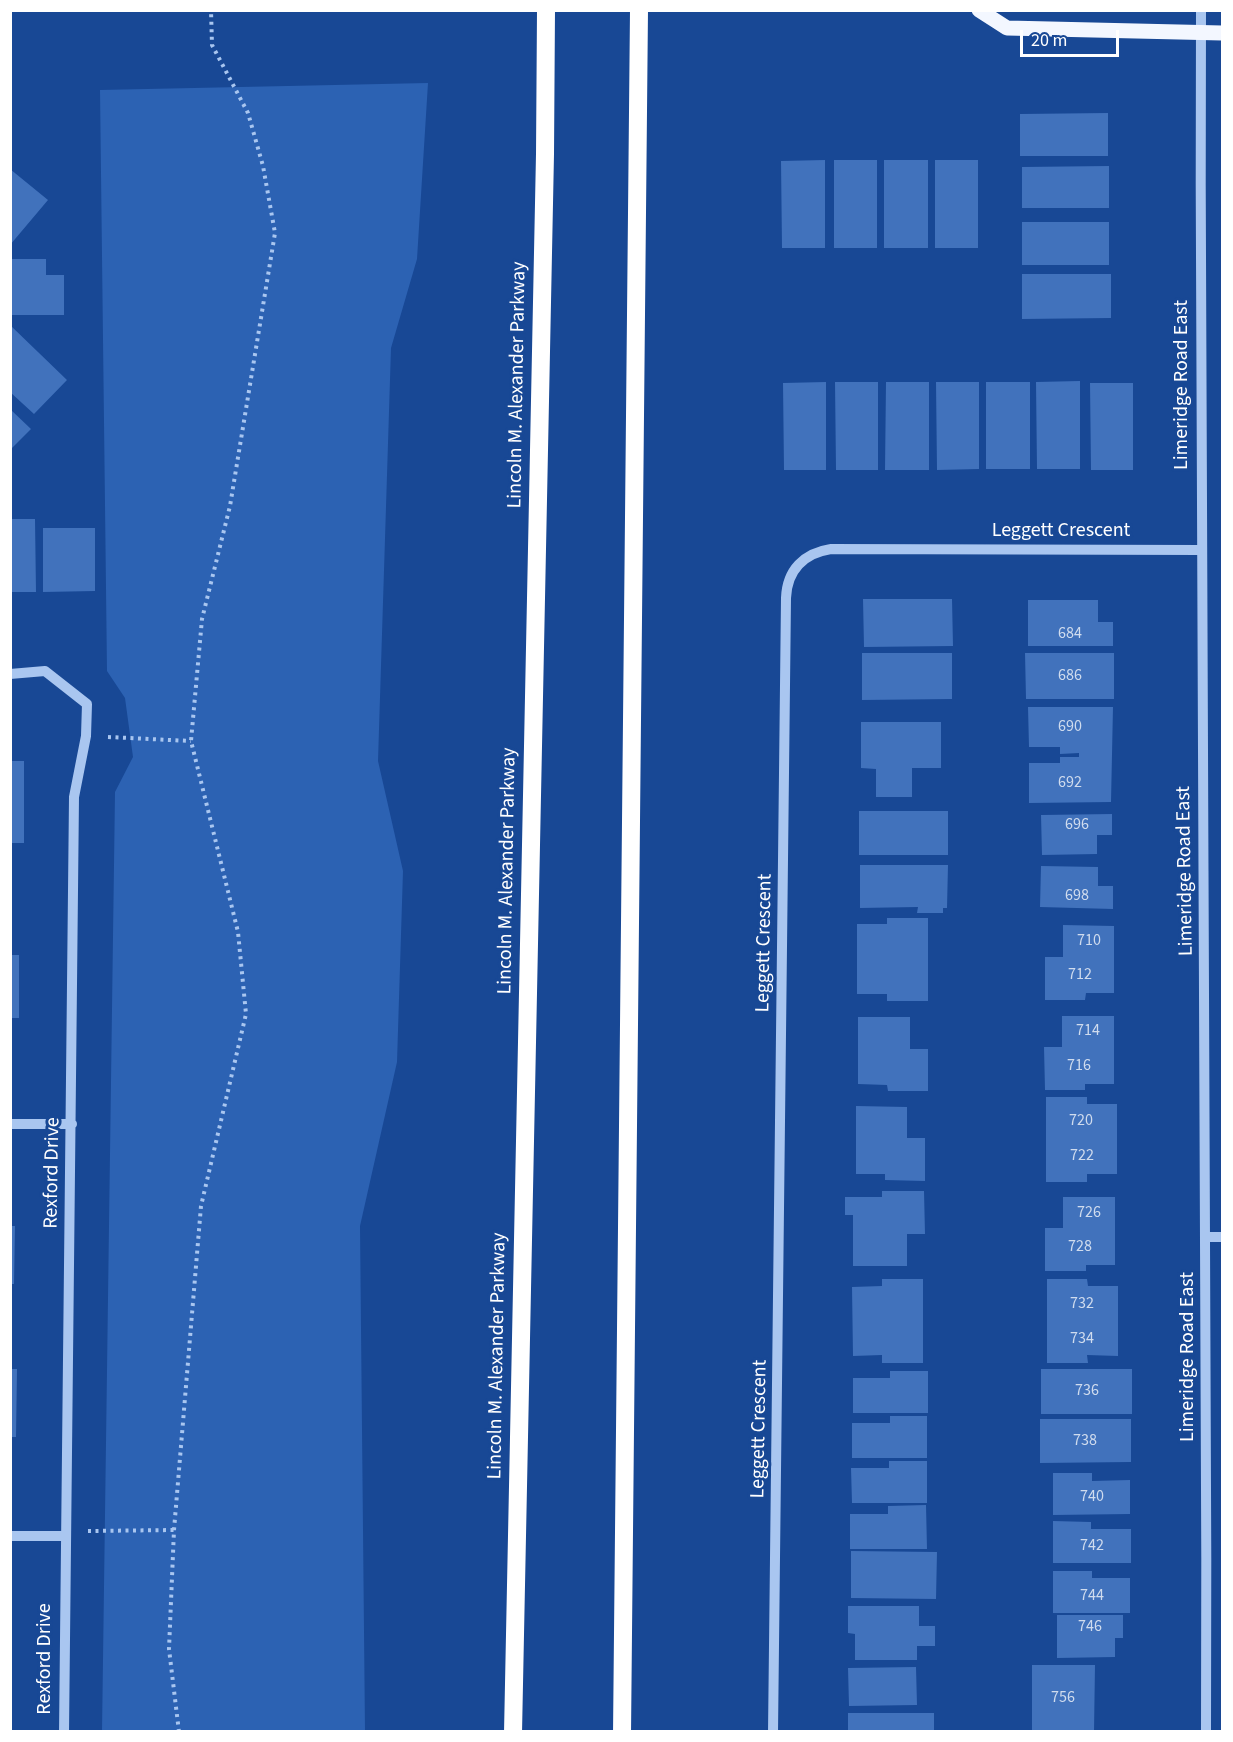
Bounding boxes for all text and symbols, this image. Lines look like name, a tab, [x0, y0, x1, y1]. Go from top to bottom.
scale bar	[1023, 18, 1122, 56]
text: 20 m	[1031, 28, 1067, 53]
street label: Lincoln M. Alexander Parkway	[504, 261, 532, 509]
street label: Limeridge Road East	[1171, 300, 1195, 470]
street label: Leggett Crescent	[992, 520, 1130, 544]
house number: 684	[1058, 624, 1082, 644]
house number: 686	[1058, 666, 1082, 686]
house number: 690	[1058, 717, 1082, 737]
street label: Lincoln M. Alexander Parkway	[494, 747, 522, 995]
house number: 692	[1058, 773, 1082, 793]
street label: Limeridge Road East	[1173, 786, 1199, 956]
house number: 696	[1065, 815, 1089, 835]
street label: Leggett Crescent	[752, 873, 778, 1013]
house number: 698	[1065, 886, 1089, 906]
house number: 710	[1077, 931, 1101, 951]
house number: 712	[1068, 965, 1092, 985]
house number: 714	[1076, 1021, 1100, 1041]
house number: 716	[1067, 1056, 1091, 1076]
house number: 720	[1069, 1111, 1093, 1131]
street label: Rexford Drive	[40, 1117, 66, 1229]
house number: 722	[1070, 1146, 1094, 1166]
house number: 726	[1077, 1203, 1101, 1223]
street label: Lincoln M. Alexander Parkway	[484, 1232, 512, 1480]
house number: 728	[1068, 1237, 1092, 1257]
street label: Limeridge Road East	[1177, 1272, 1201, 1442]
house number: 732	[1070, 1294, 1094, 1314]
house number: 734	[1070, 1329, 1094, 1349]
street label: Leggett Crescent	[747, 1359, 773, 1499]
house number: 736	[1075, 1381, 1099, 1401]
house number: 738	[1073, 1431, 1097, 1451]
house number: 740	[1080, 1487, 1104, 1507]
house number: 742	[1080, 1536, 1104, 1556]
house number: 744	[1080, 1586, 1104, 1606]
street label: Rexford Drive	[34, 1603, 58, 1715]
house number: 746	[1078, 1617, 1102, 1637]
house number: 756	[1051, 1688, 1075, 1708]

